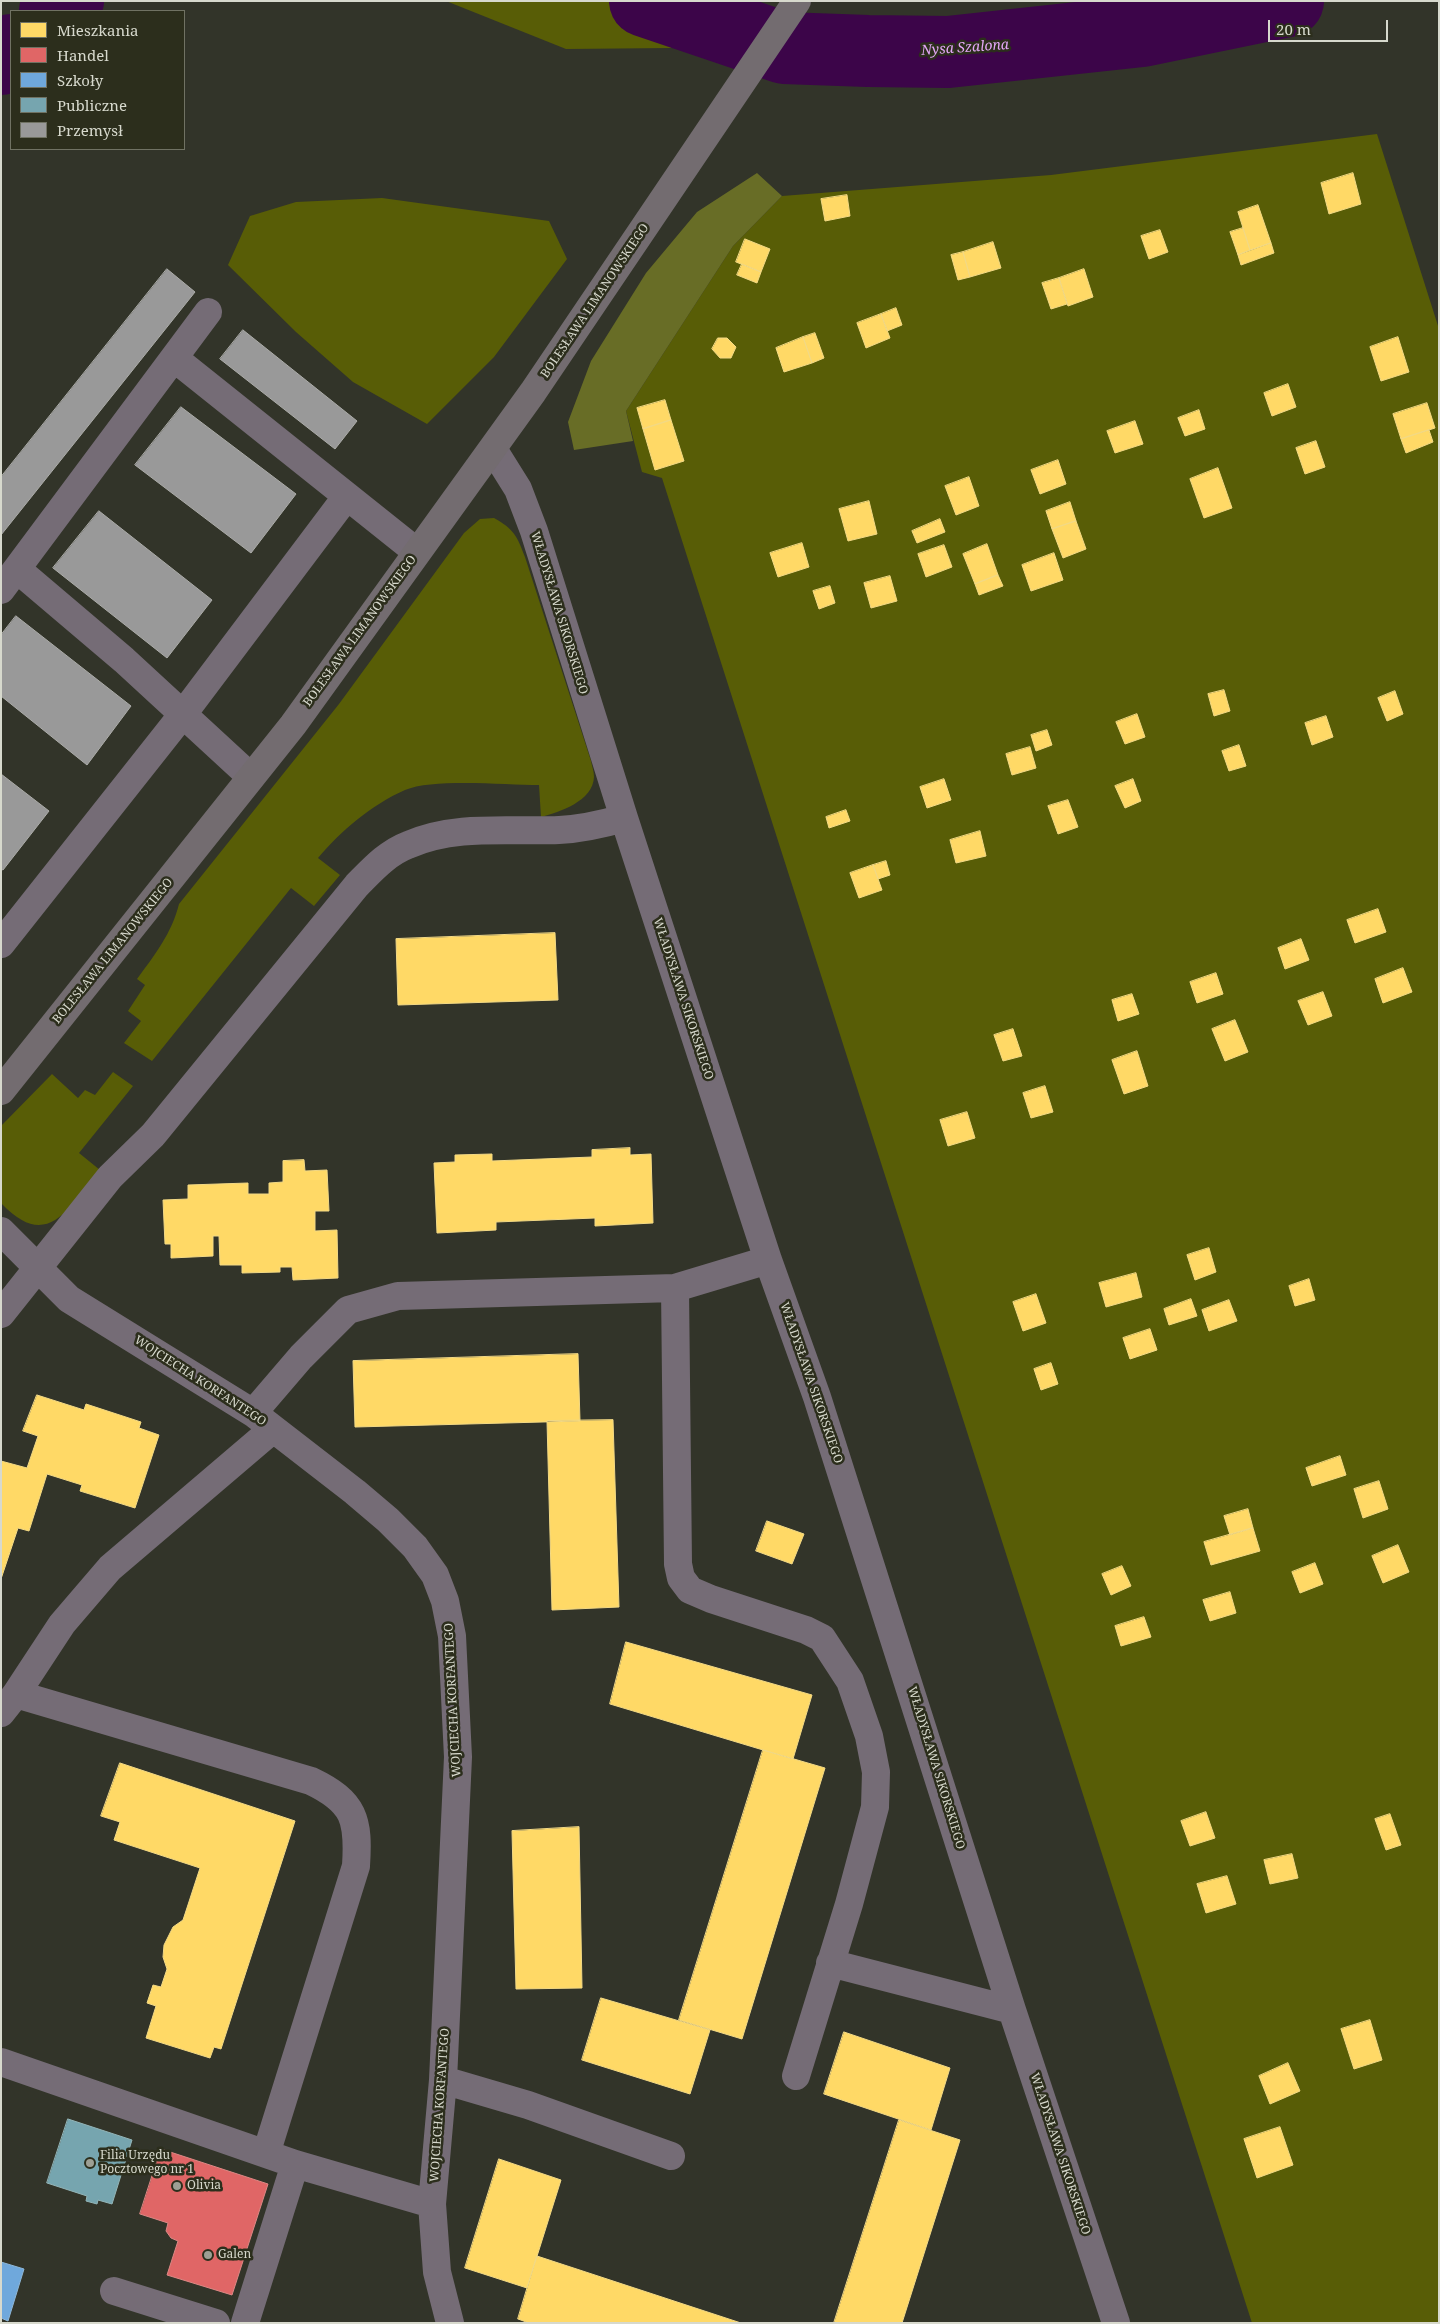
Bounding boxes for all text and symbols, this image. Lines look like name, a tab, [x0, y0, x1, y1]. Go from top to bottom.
legend	[10, 10, 185, 150]
scale bar	[1270, 10, 1390, 42]
text: 20 m	[1276, 19, 1311, 39]
text: Mieszkania	[57, 20, 138, 40]
water label: Nysa Szalona	[921, 37, 1009, 59]
text: Handel	[57, 45, 109, 65]
text: Szkoły	[57, 70, 103, 90]
text: Publiczne	[57, 95, 127, 115]
text: Przemysł	[57, 120, 123, 140]
street label: BOLESŁAWA LIMANOWSKIEGO	[538, 221, 652, 381]
street label: WŁADYSŁAWA SIKORSKIEGO	[527, 530, 591, 696]
street label: BOLESŁAWA LIMANOWSKIEGO	[300, 553, 420, 709]
street label: BOLESŁAWA LIMANOWSKIEGO	[50, 875, 176, 1027]
street label: WŁADYSŁAWA SIKORSKIEGO	[650, 916, 716, 1082]
street label: WŁADYSŁAWA SIKORSKIEGO	[777, 1301, 845, 1465]
street label: WOJCIECHA KORFANTEGO	[131, 1333, 269, 1429]
street label: WOJCIECHA KORFANTEGO	[442, 1623, 464, 1777]
street label: WŁADYSŁAWA SIKORSKIEGO	[904, 1685, 968, 1851]
street label: WOJCIECHA KORFANTEGO	[427, 2028, 453, 2182]
street label: WŁADYSŁAWA SIKORSKIEGO	[1027, 2071, 1093, 2237]
place label: Filia Urzędu Pocztowego nr 1	[100, 2149, 194, 2177]
marker: Filia Urzędu Pocztowego nr 1	[84, 2157, 96, 2169]
place label: Olivia	[187, 2179, 221, 2193]
marker: Olivia	[171, 2180, 183, 2192]
place label: Galen	[218, 2248, 251, 2262]
marker: Galen	[202, 2249, 214, 2261]

